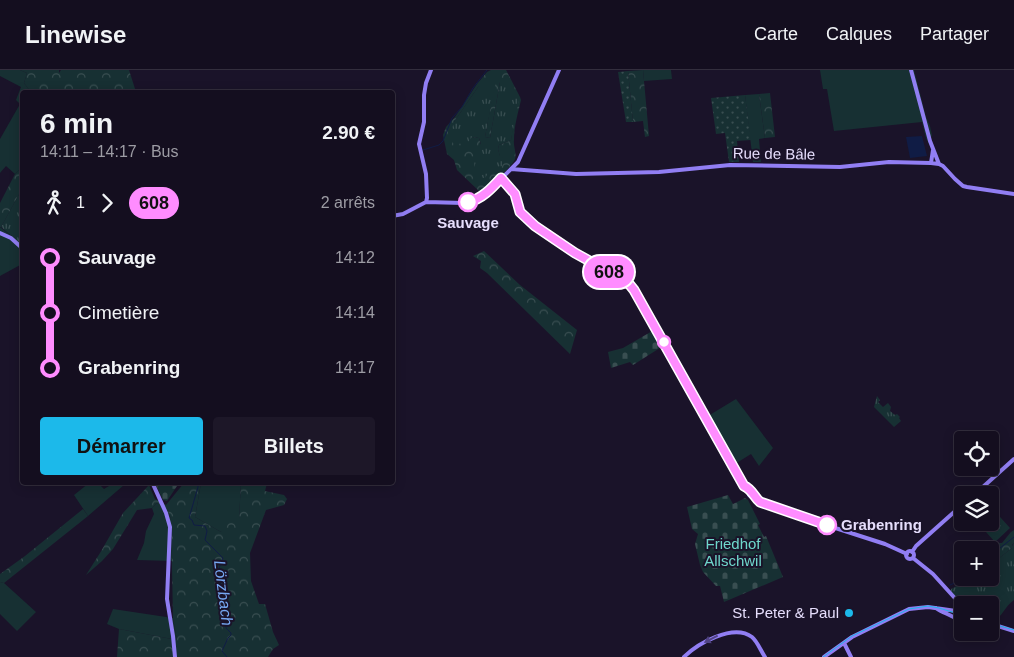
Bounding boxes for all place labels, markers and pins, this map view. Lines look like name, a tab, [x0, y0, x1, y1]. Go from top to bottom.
marker: Sauvage	[458, 192, 478, 212]
place label: Sauvage	[437, 214, 499, 231]
unlabelled marker	[657, 335, 671, 349]
marker: Grabenring	[817, 515, 837, 535]
place label: Grabenring	[841, 516, 922, 533]
place label: St. Peter & Paul	[732, 604, 839, 621]
marker: St. Peter & Paul	[843, 607, 855, 619]

